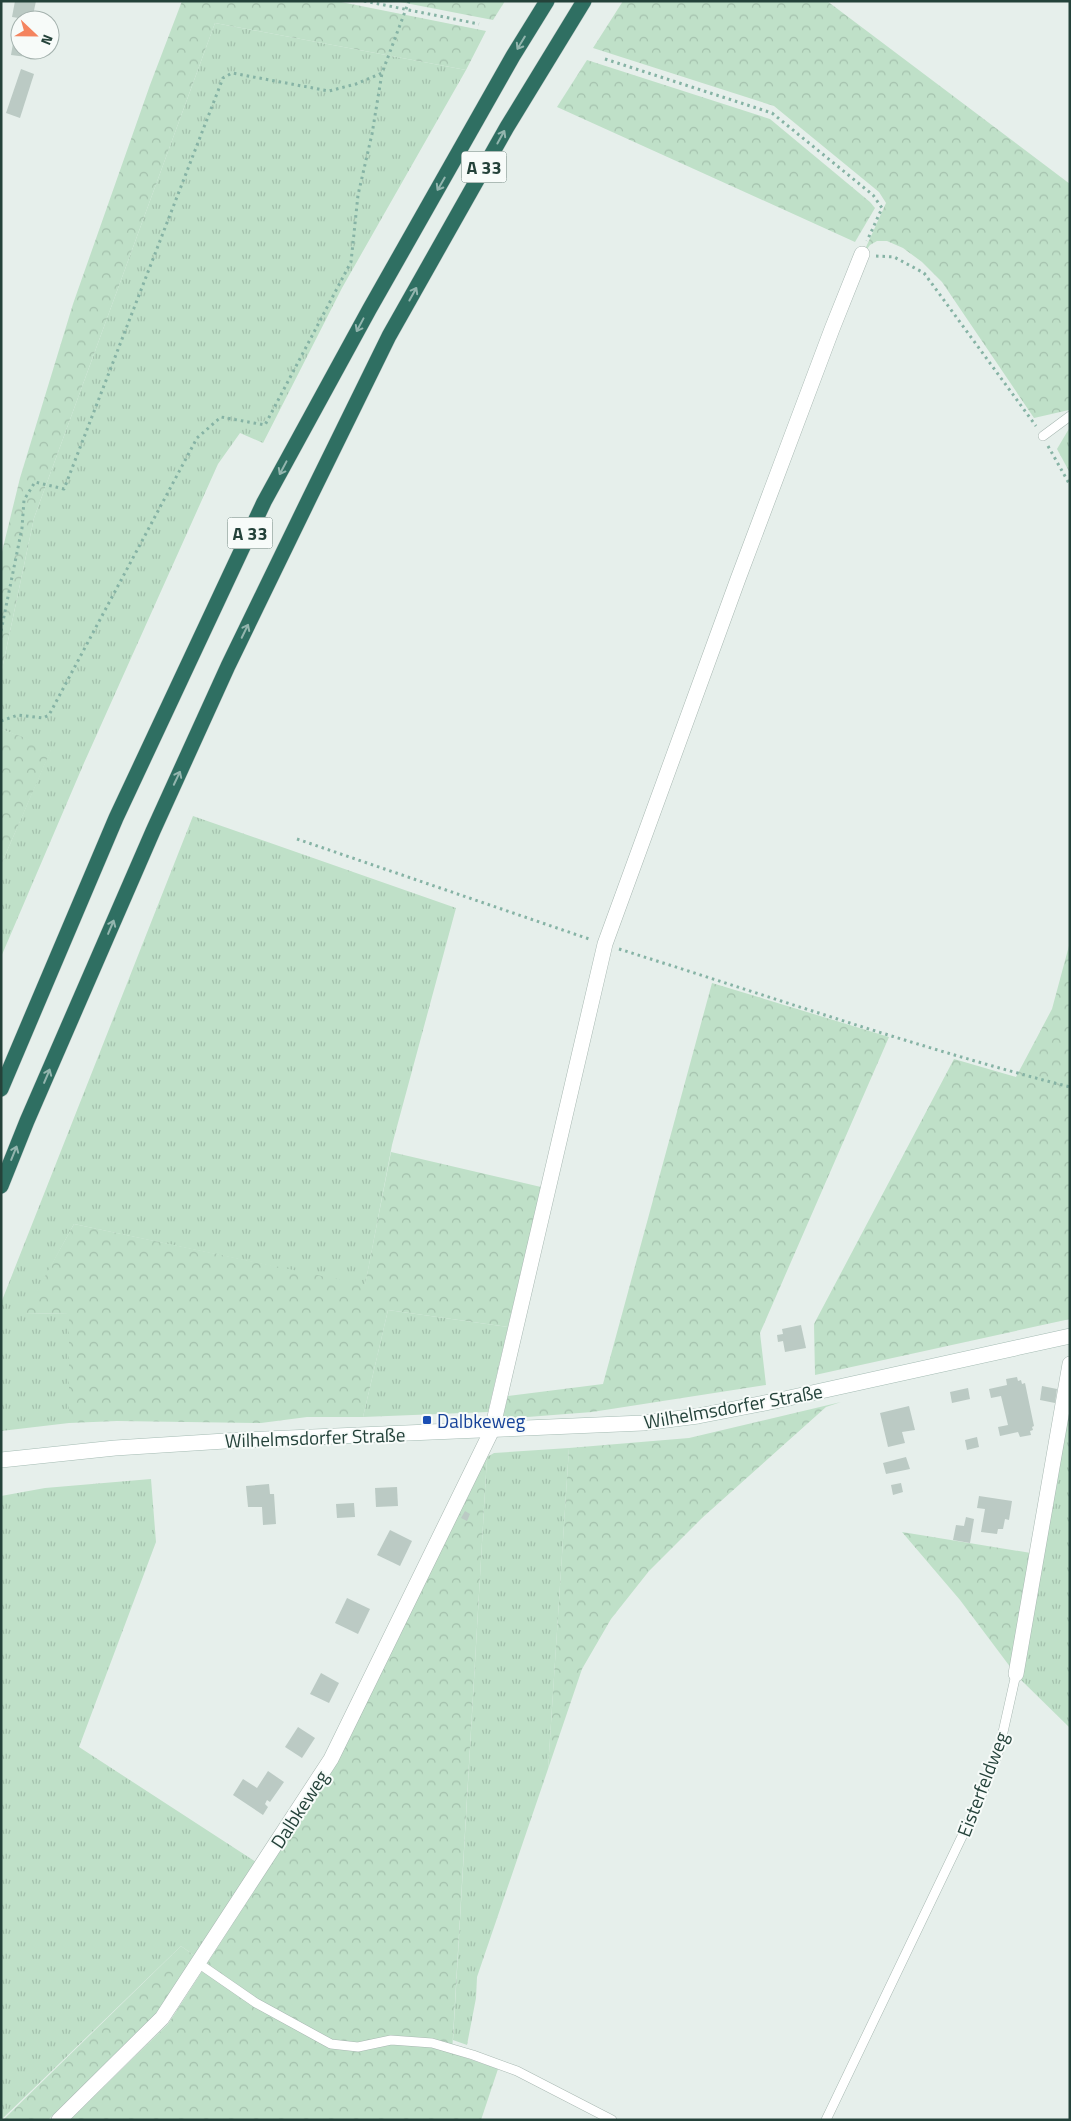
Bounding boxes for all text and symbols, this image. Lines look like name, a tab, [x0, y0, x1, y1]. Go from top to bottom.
north arrow	[10, 10, 60, 60]
text: N	[36, 32, 59, 48]
one-way arrow	[516, 35, 526, 49]
one-way arrow	[496, 129, 506, 144]
road number: A 33	[462, 152, 506, 182]
one-way arrow	[435, 176, 445, 190]
one-way arrow	[409, 287, 418, 302]
one-way arrow	[355, 317, 365, 332]
one-way arrow	[278, 460, 287, 475]
road number: A 33	[228, 518, 272, 548]
one-way arrow	[241, 624, 250, 639]
one-way arrow	[172, 771, 182, 786]
one-way arrow	[107, 920, 117, 935]
one-way arrow	[42, 1069, 52, 1084]
one-way arrow	[10, 1146, 19, 1161]
street label: Wilhelmsdorfer Straße	[641, 1376, 825, 1436]
place label: Dalbkeweg	[437, 1406, 525, 1435]
marker: Dalbkeweg	[421, 1414, 433, 1426]
street label: Wilhelmsdorfer Straße	[224, 1419, 406, 1455]
street label: Eisterfeldweg	[949, 1727, 1015, 1841]
street label: Dalbkeweg	[263, 1764, 335, 1854]

